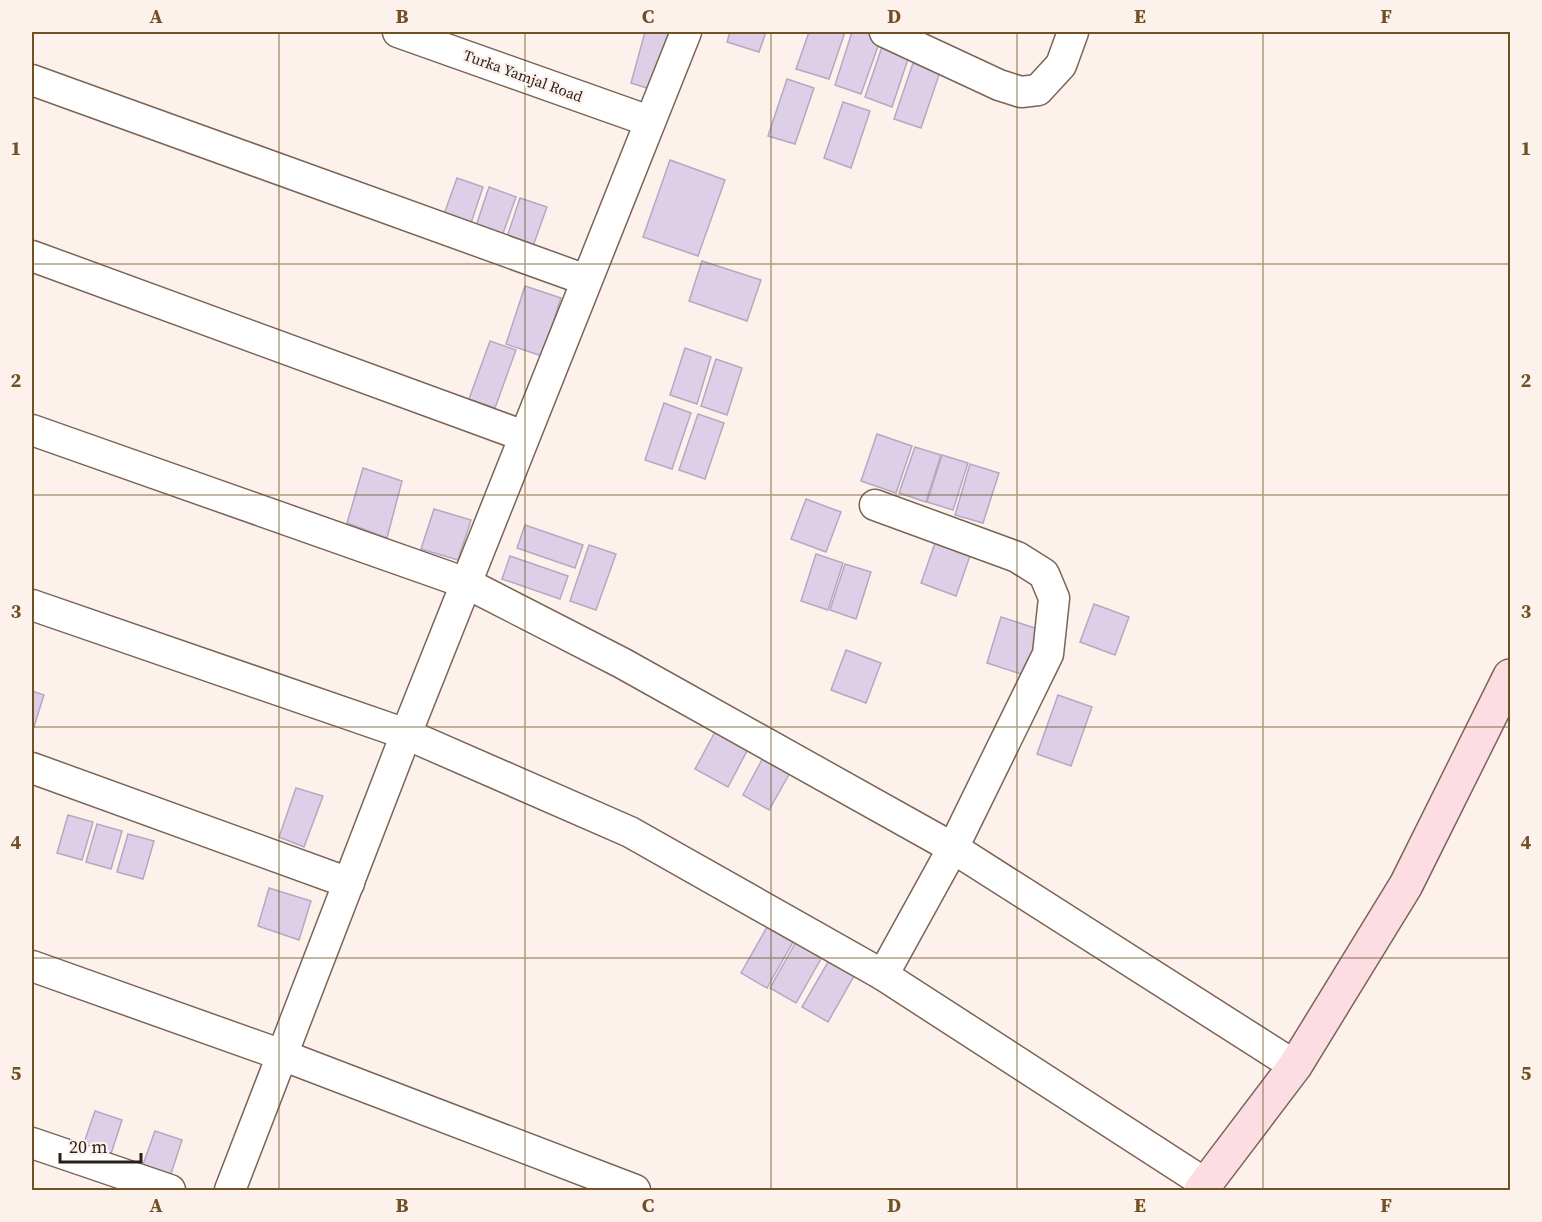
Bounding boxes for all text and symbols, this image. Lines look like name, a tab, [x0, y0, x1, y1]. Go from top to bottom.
text: A	[149, 2, 163, 30]
text: B	[395, 2, 409, 30]
text: C	[642, 2, 654, 30]
text: D	[887, 2, 901, 30]
text: E	[1134, 2, 1146, 30]
text: F	[1380, 2, 1392, 30]
street label: Turka Yamjal Road	[461, 44, 586, 107]
text: 1	[11, 134, 21, 162]
text: 1	[1521, 134, 1531, 162]
text: 2	[11, 366, 22, 394]
text: 2	[1521, 366, 1532, 394]
text: 3	[11, 597, 22, 625]
text: 3	[1521, 597, 1532, 625]
text: 4	[11, 828, 22, 856]
text: 4	[1521, 828, 1532, 856]
text: 5	[11, 1059, 22, 1087]
text: 5	[1521, 1059, 1532, 1087]
scale bar	[60, 1126, 141, 1164]
text: 20 m	[69, 1134, 107, 1159]
text: A	[149, 1191, 163, 1219]
text: B	[395, 1191, 409, 1219]
text: C	[642, 1191, 654, 1219]
text: D	[887, 1191, 901, 1219]
text: E	[1134, 1191, 1146, 1219]
text: F	[1380, 1191, 1392, 1219]

